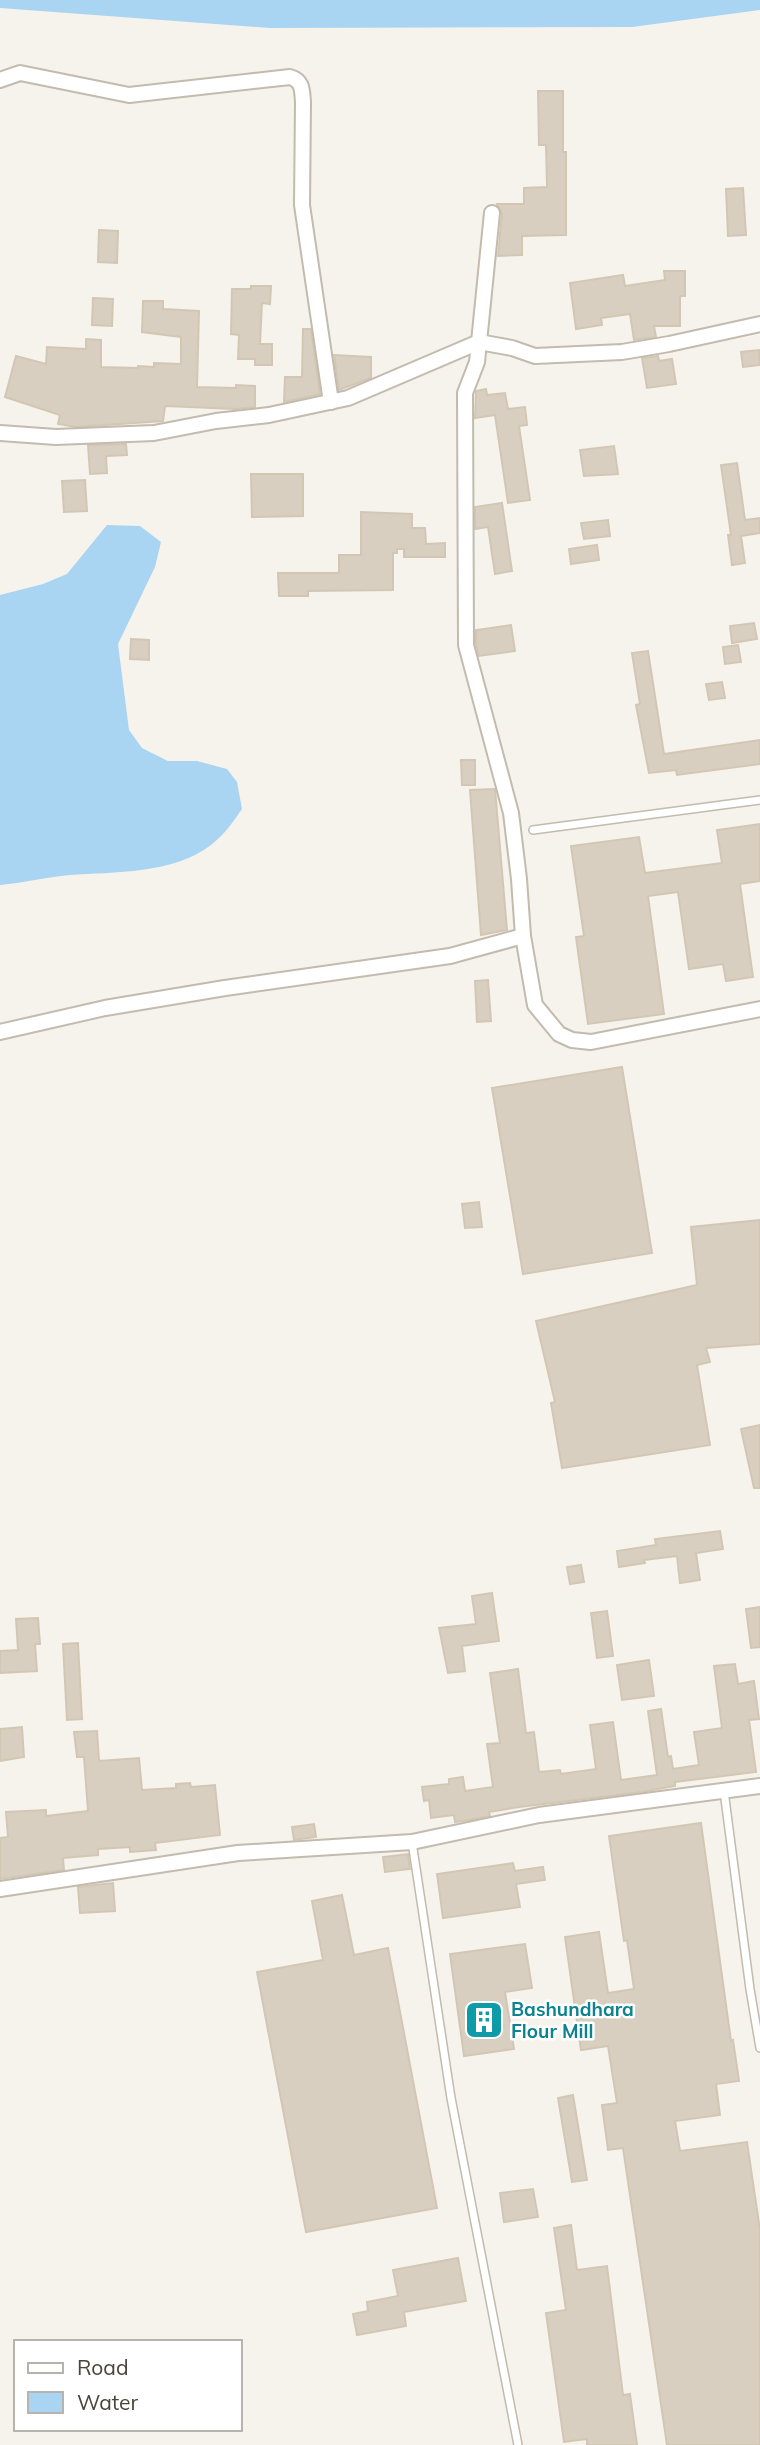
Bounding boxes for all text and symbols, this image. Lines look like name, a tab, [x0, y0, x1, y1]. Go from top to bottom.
place label: Bashundhara Flour Mill	[511, 1997, 634, 2043]
building icon: Bashundhara Flour Mill	[463, 1999, 505, 2041]
legend	[14, 2340, 242, 2431]
text: Road	[77, 2354, 128, 2380]
text: Water	[77, 2389, 138, 2415]

